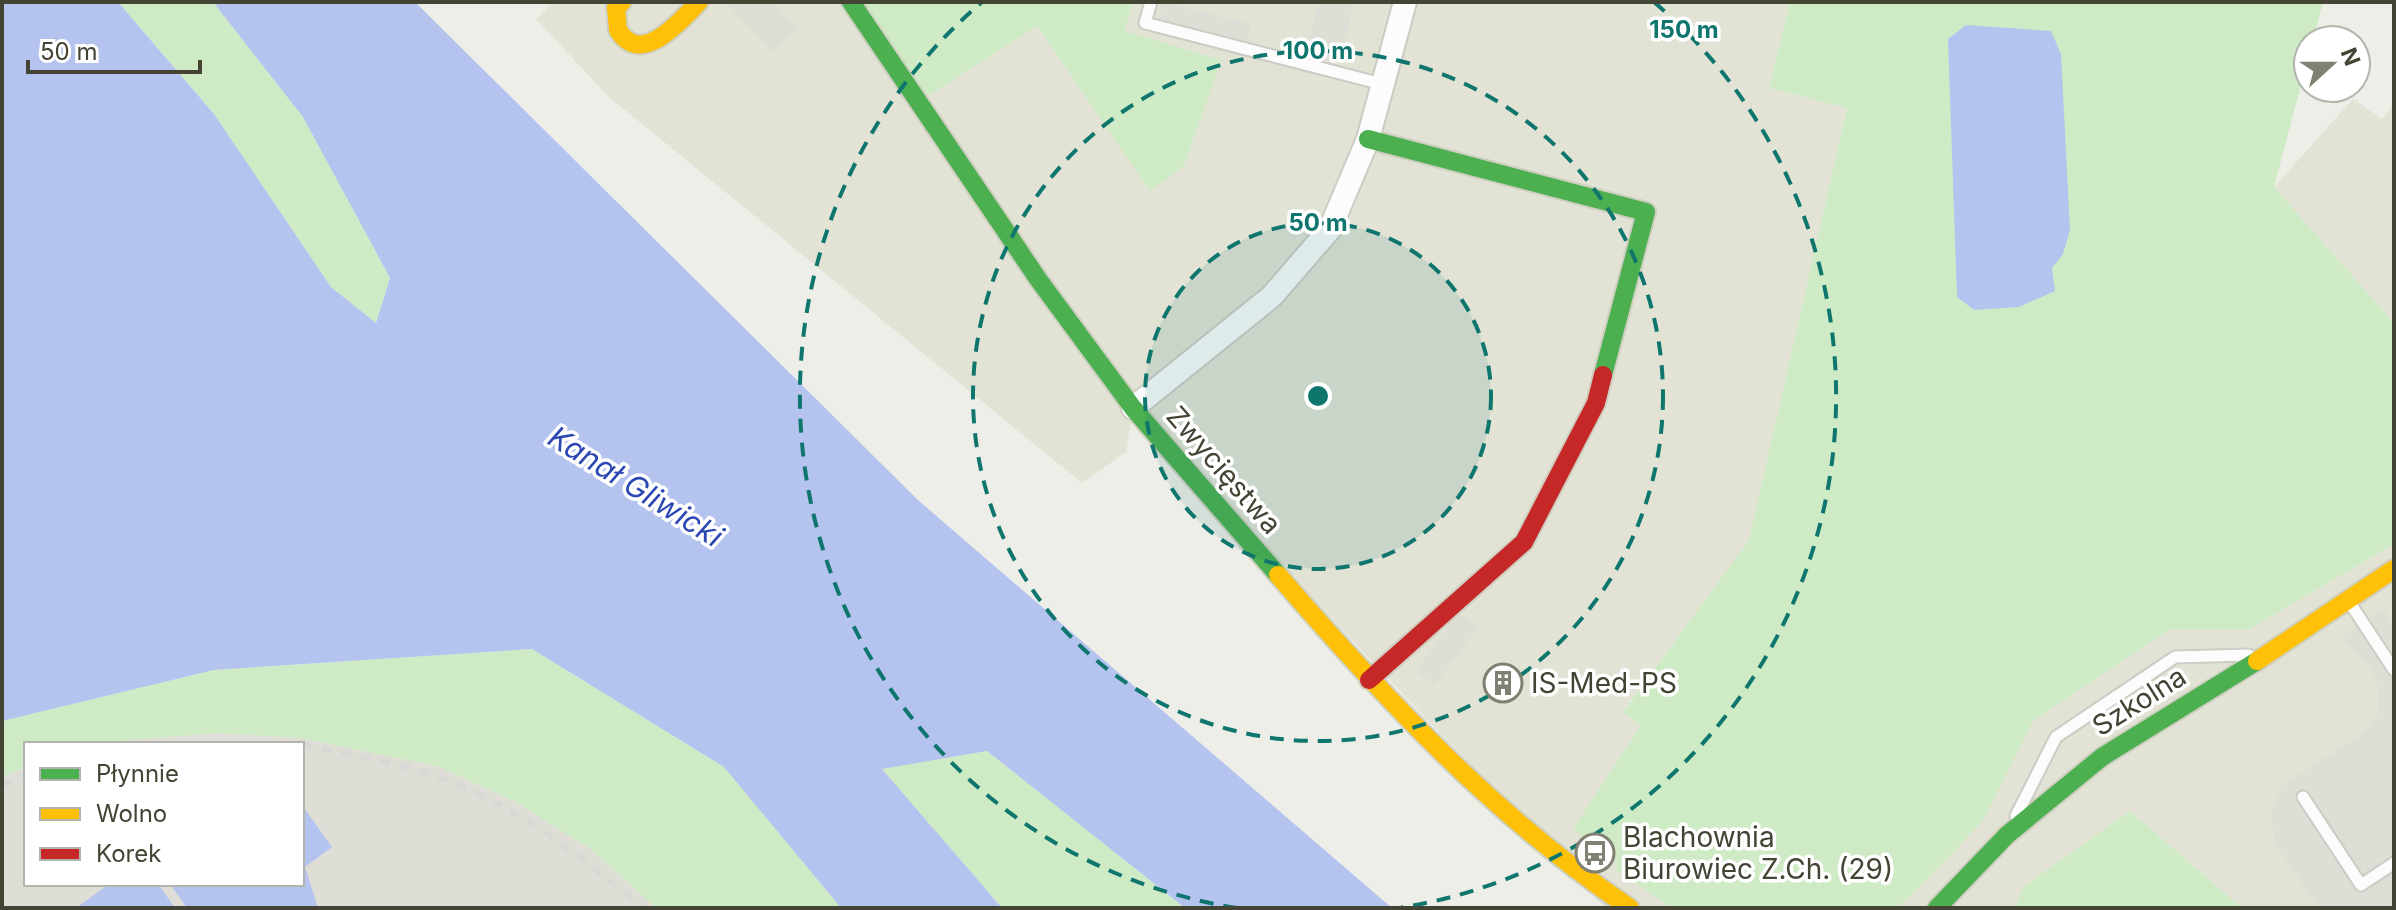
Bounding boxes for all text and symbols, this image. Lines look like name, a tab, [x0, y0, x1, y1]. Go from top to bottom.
text: 150 m	[1649, 15, 1719, 44]
scale bar	[28, 24, 200, 74]
north arrow	[2292, 24, 2372, 104]
text: 100 m	[1283, 36, 1353, 65]
text: 50 m	[40, 37, 98, 66]
text: N	[2336, 44, 2366, 69]
text: 50 m	[1288, 208, 1348, 237]
centre of rings	[1304, 382, 1332, 410]
street label: Zwycięstwa	[1159, 399, 1289, 541]
water label: Kanał Gliwicki	[542, 418, 730, 554]
street label: Szkolna	[2086, 659, 2192, 743]
building icon: IS-Med-PS	[1482, 662, 1524, 704]
place label: IS-Med-PS	[1531, 666, 1677, 700]
legend	[24, 742, 304, 886]
text: Płynnie	[96, 759, 179, 788]
text: Wolno	[96, 799, 167, 828]
place label: Blachownia Biurowiec Z.Ch. (29)	[1623, 820, 1893, 886]
bus stop icon: Blachownia Biurowiec Z.Ch. (29)	[1574, 832, 1616, 874]
text: Korek	[96, 839, 161, 868]

